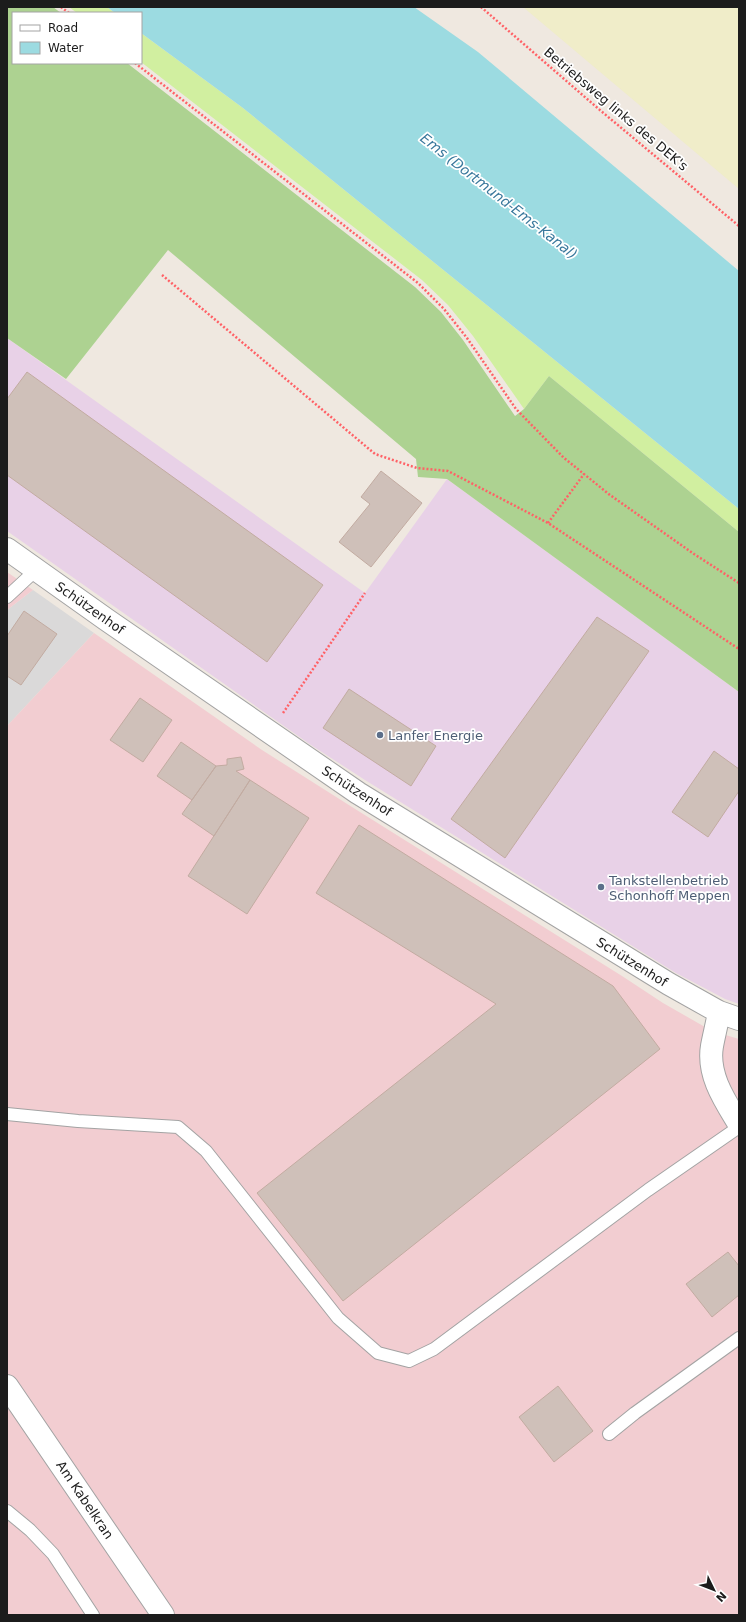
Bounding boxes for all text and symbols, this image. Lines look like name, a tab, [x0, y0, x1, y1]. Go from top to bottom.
legend	[12, 12, 142, 64]
text: Road	[48, 21, 78, 35]
text: Water	[48, 41, 84, 55]
street label: Betriebsweg links des DEK's	[541, 44, 691, 174]
water label: Ems (Dortmund-Ems-Kanal)	[417, 130, 581, 262]
street label: Schützenhof	[53, 579, 128, 638]
place label: Lanfer Energie	[388, 728, 483, 743]
marker: Lanfer Energie	[375, 730, 385, 740]
street label: Schützenhof	[319, 763, 395, 820]
place label: Tankstellenbetrieb Schonhoff Meppen	[608, 873, 730, 903]
marker: Tankstellenbetrieb Schonhoff Meppen	[596, 882, 606, 892]
street label: Schützenhof	[594, 934, 671, 990]
street label: Am Kabelkran	[53, 1458, 117, 1542]
north arrow	[694, 1570, 734, 1610]
text: N	[713, 1589, 729, 1604]

